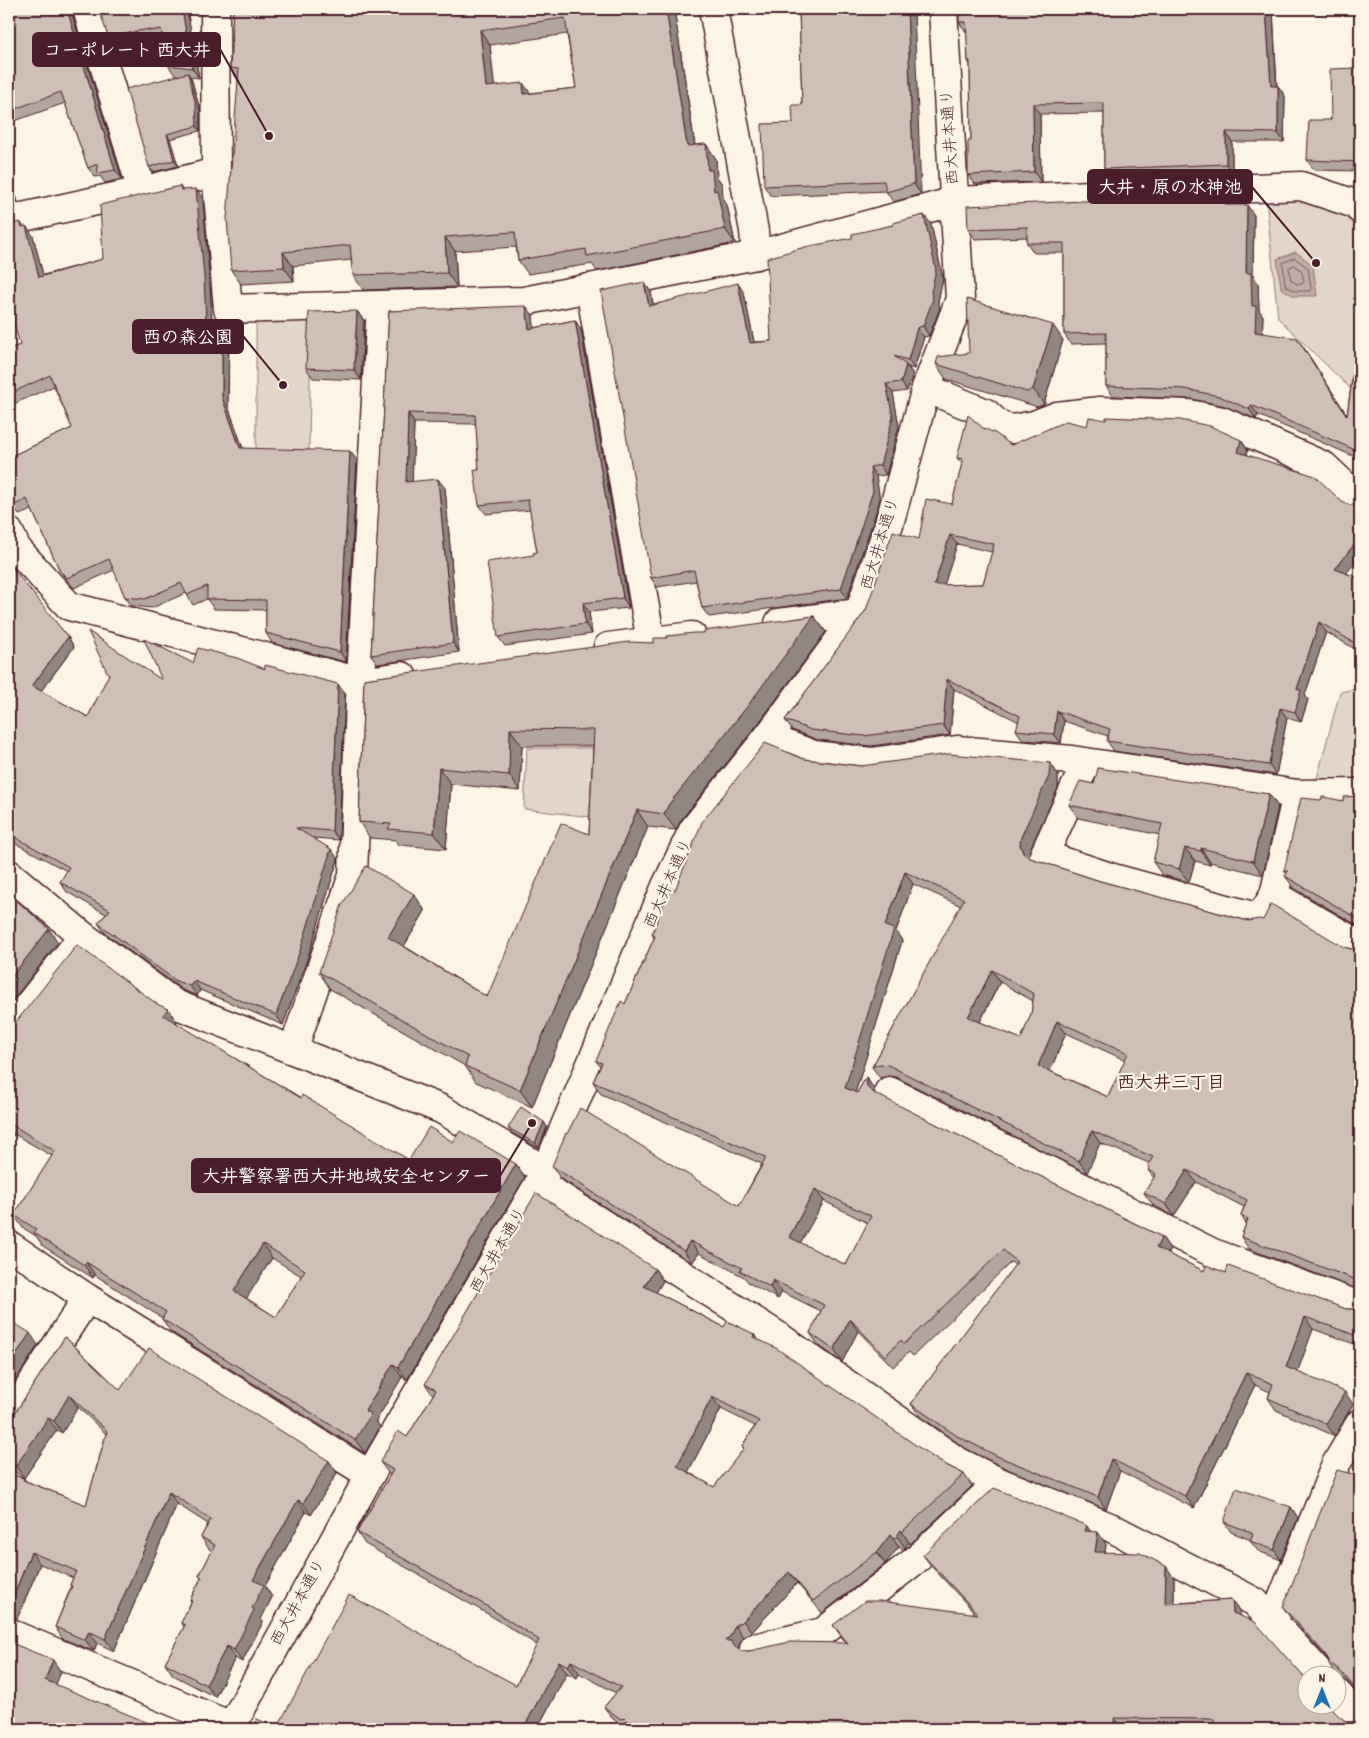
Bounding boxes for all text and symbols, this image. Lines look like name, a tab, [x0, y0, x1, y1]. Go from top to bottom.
callout: コーポレート 西大井	[33, 33, 220, 66]
text: コーポレート 西大井	[44, 40, 210, 65]
street label: 西大井本通り	[936, 88, 966, 186]
callout: 大井・原の水神池	[1088, 170, 1252, 203]
text: 大井・原の水神池	[1098, 177, 1242, 202]
callout: 西の森公園	[133, 320, 243, 353]
text: 西の森公園	[143, 327, 233, 352]
street label: 西大井本通り	[856, 495, 906, 593]
street label: 西大井本通り	[639, 835, 699, 933]
district label: 西大井三丁目	[1117, 1072, 1225, 1097]
callout: 大井警察署西大井地域安全センター	[192, 1159, 500, 1192]
text: 大井警察署西大井地域安全センター	[202, 1166, 490, 1191]
street label: 西大井本通り	[465, 1204, 533, 1298]
street label: 西大井本通り	[266, 1555, 332, 1651]
north arrow	[1296, 1666, 1346, 1716]
text: N	[1319, 1669, 1326, 1689]

